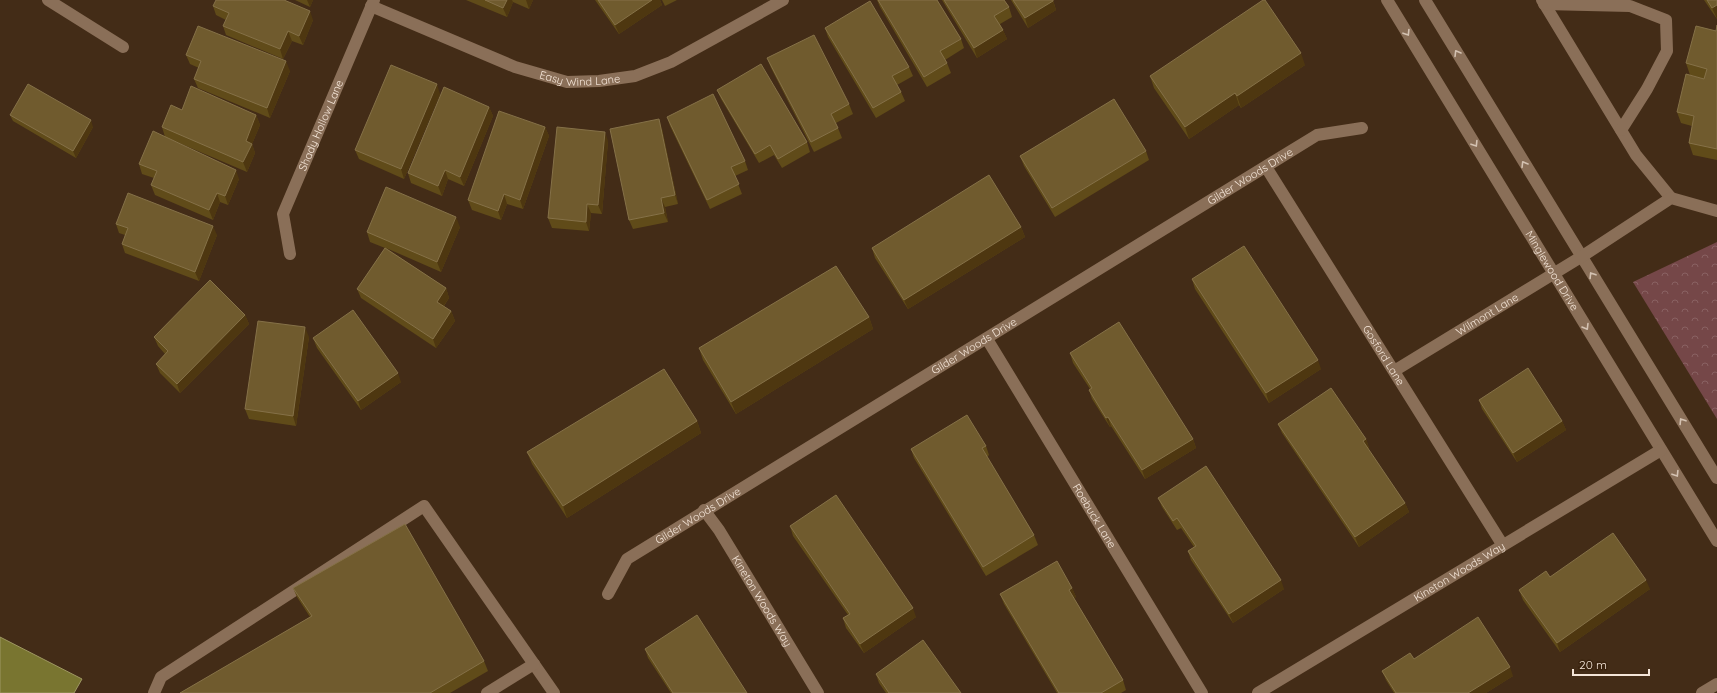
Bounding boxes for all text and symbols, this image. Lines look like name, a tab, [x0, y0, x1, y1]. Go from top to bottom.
one-way arrow	[1402, 29, 1410, 36]
one-way arrow	[1454, 50, 1461, 57]
street label: Easy Wind Lane	[538, 67, 621, 89]
street label: Shady Hollow Lane	[295, 78, 346, 173]
one-way arrow	[1470, 140, 1478, 147]
street label: Gilder Woods Drive	[1205, 145, 1295, 208]
one-way arrow	[1522, 161, 1529, 168]
street label: Minglewood Drive	[1522, 228, 1582, 313]
one-way arrow	[1589, 272, 1597, 279]
street label: Wilmont Lane	[1453, 290, 1521, 339]
street label: Gilder Woods Drive	[929, 314, 1019, 377]
street label: Gosford Lane	[1360, 322, 1408, 388]
one-way arrow	[1582, 323, 1589, 330]
one-way arrow	[1680, 418, 1687, 425]
one-way arrow	[1671, 470, 1678, 477]
street label: Roebuck Lane	[1070, 481, 1119, 551]
street label: Gilder Woods Drive	[653, 484, 743, 547]
street label: Kineton Woods Way	[1411, 539, 1507, 605]
street label: Kineton Woods Way	[729, 553, 795, 649]
scale bar	[1573, 651, 1649, 677]
text: 20 m	[1579, 657, 1607, 672]

